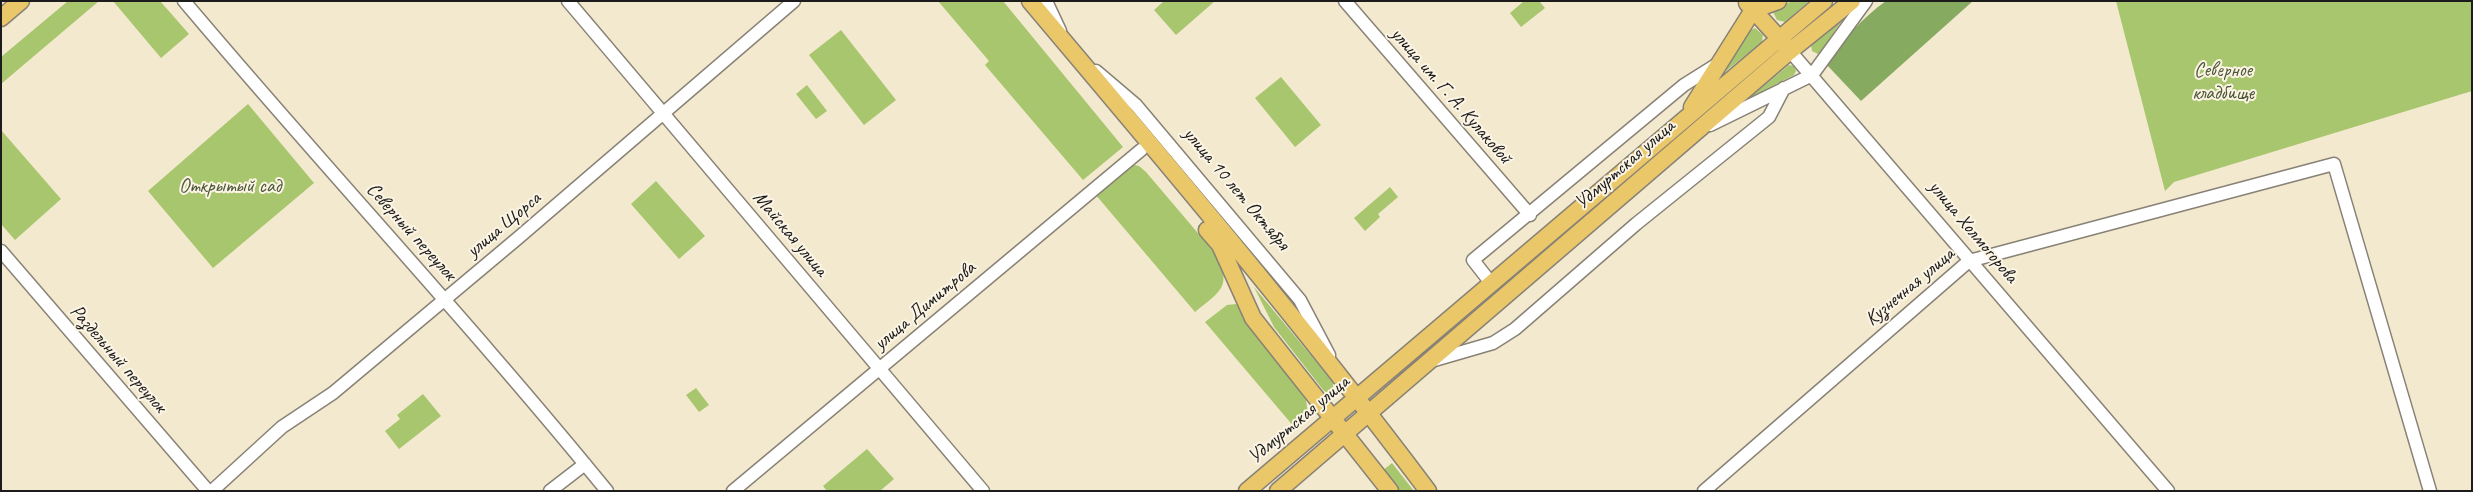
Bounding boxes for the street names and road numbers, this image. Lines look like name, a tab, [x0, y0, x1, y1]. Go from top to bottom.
street label: улица им. Г. А. Кулаковой	[1385, 23, 1517, 169]
street label: Удмуртская улица	[1570, 115, 1680, 215]
street label: улица 10 лет Октября	[1178, 123, 1294, 255]
street label: улица Холмогорова	[1923, 176, 2023, 288]
street label: Северный переулок	[361, 178, 461, 286]
street label: Майская улица	[747, 186, 833, 282]
street label: улица Щорса	[462, 187, 546, 263]
street label: Кузнечная улица	[1860, 243, 1960, 331]
street label: улица Димитрова	[869, 256, 981, 356]
street label: Раздельный переулок	[64, 300, 172, 418]
street label: Удмуртская улица	[1243, 371, 1355, 469]

